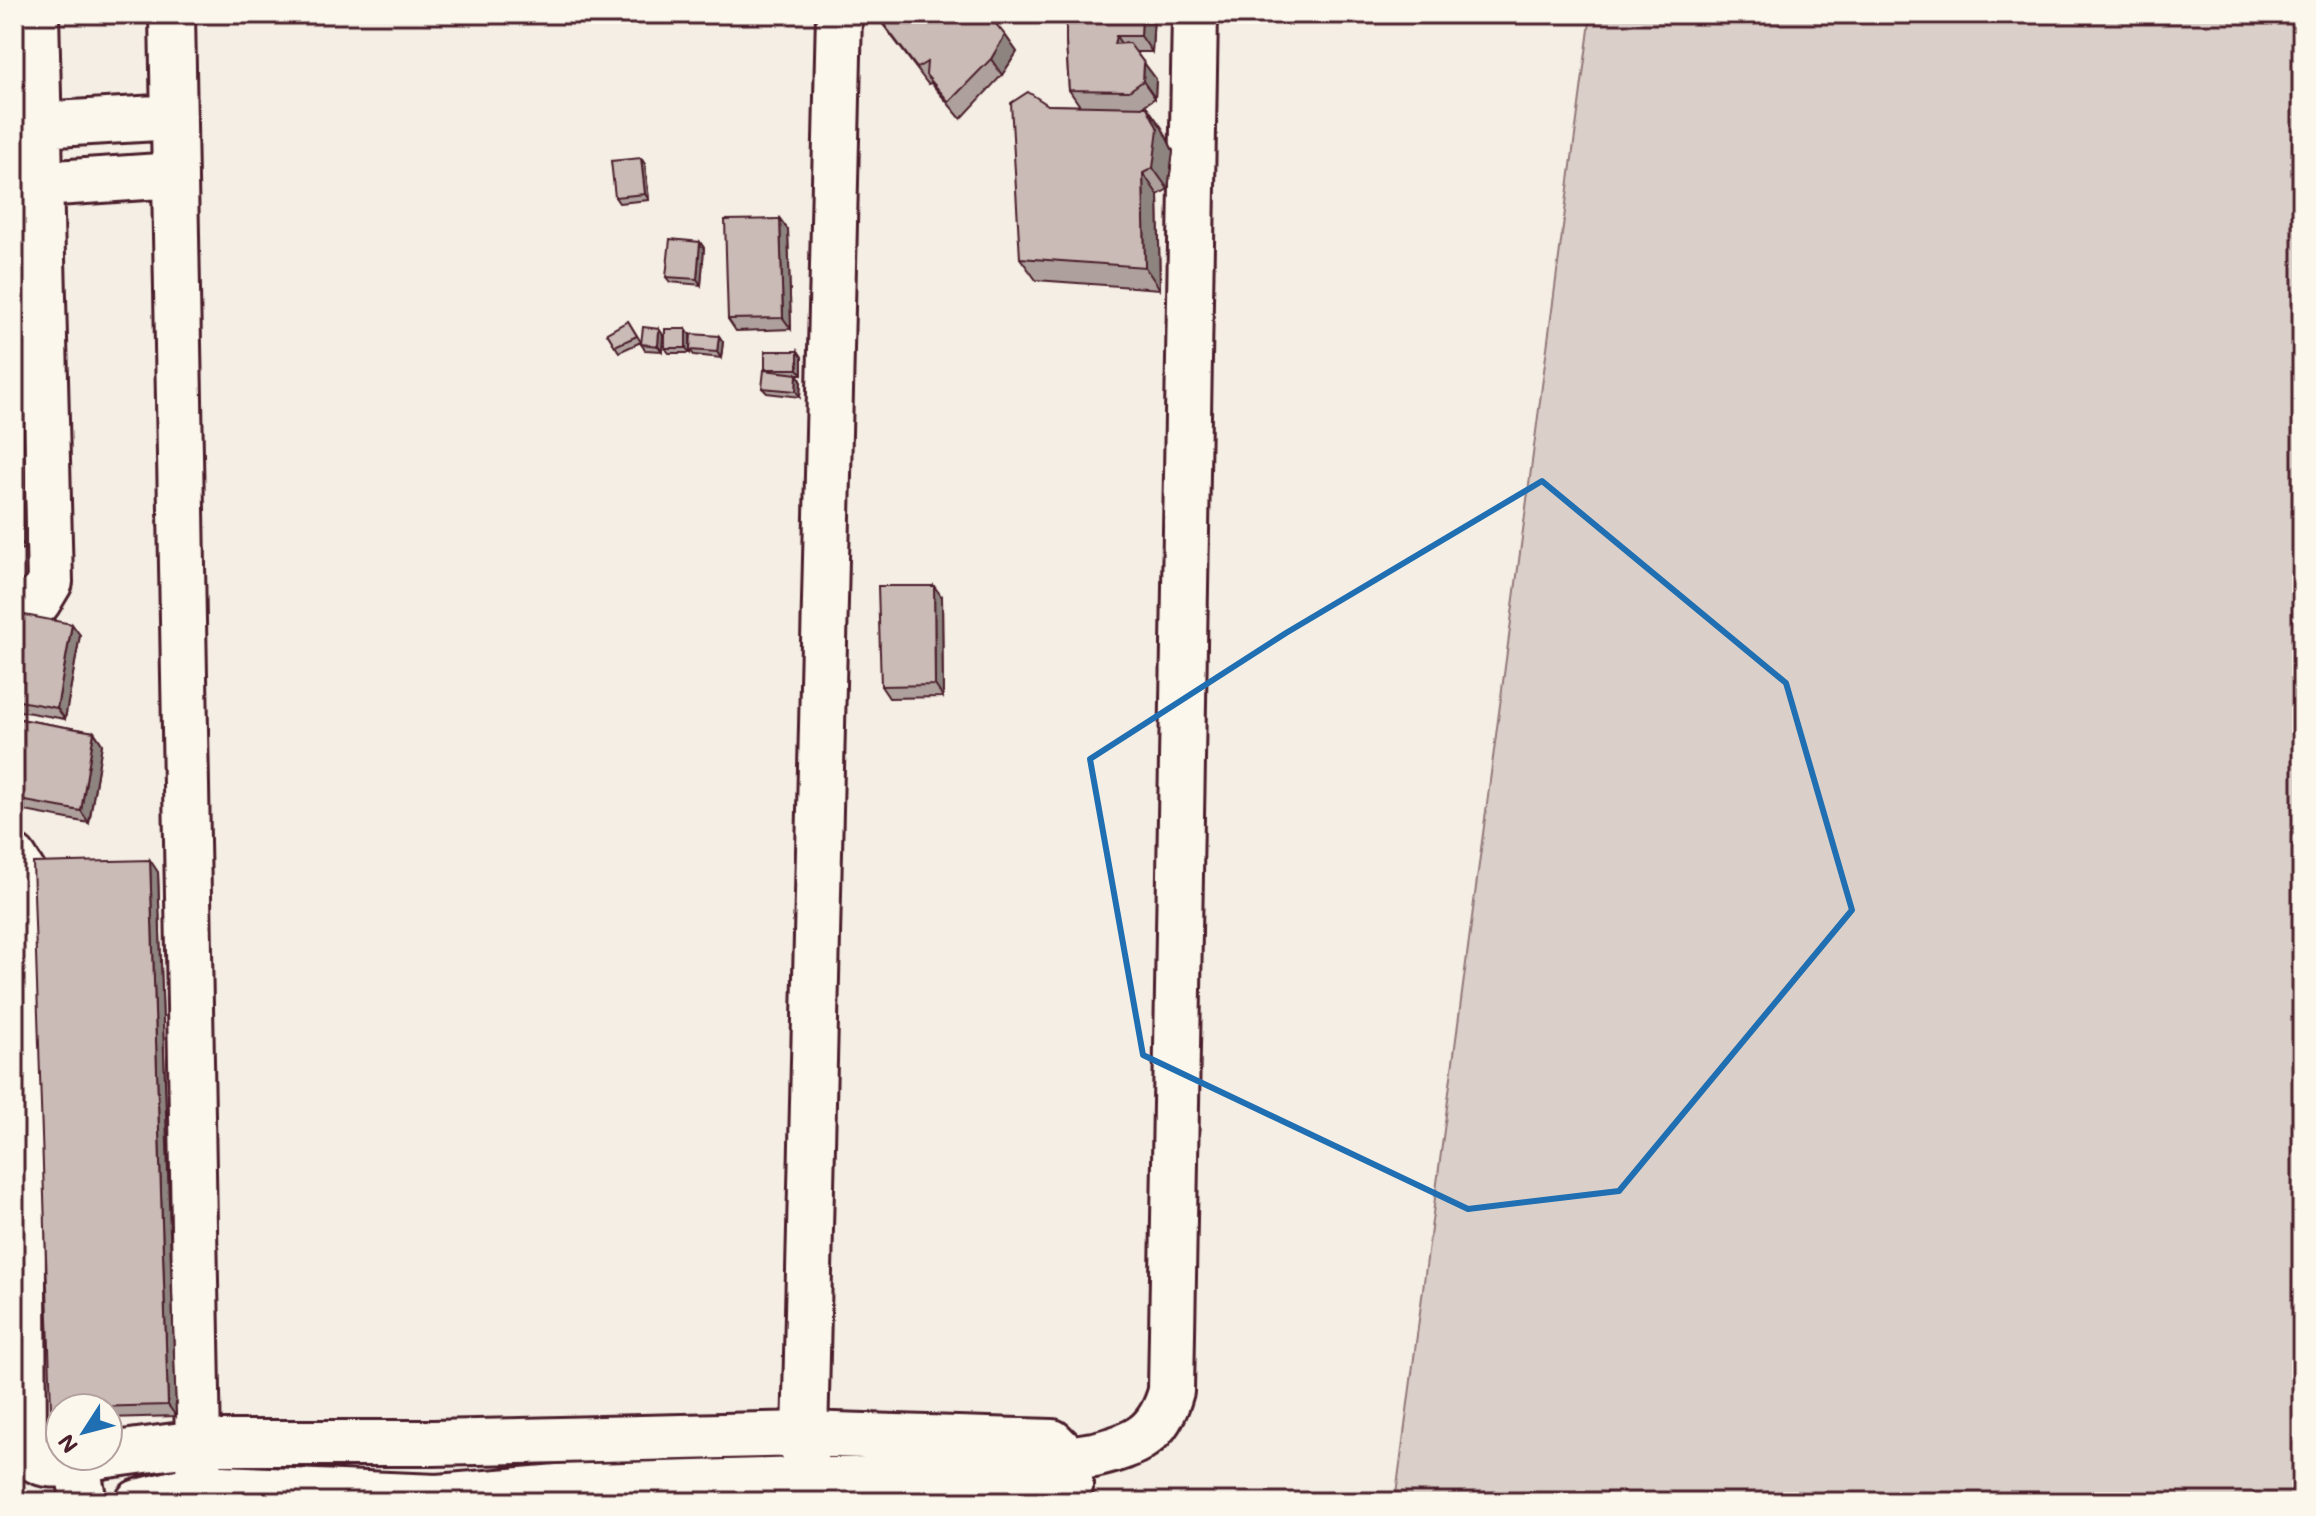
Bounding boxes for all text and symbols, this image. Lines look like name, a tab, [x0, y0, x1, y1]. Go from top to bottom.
north arrow	[44, 1392, 124, 1472]
text: N	[51, 1429, 84, 1459]

